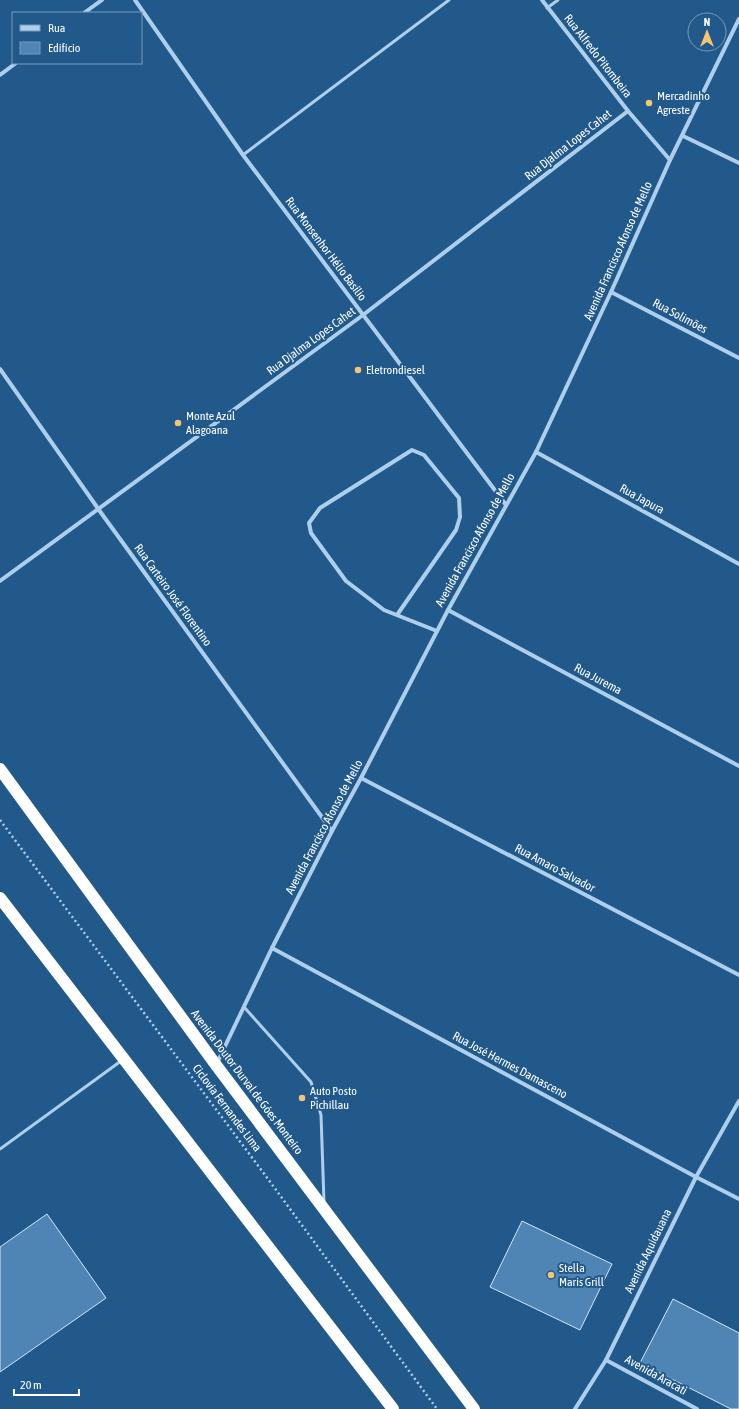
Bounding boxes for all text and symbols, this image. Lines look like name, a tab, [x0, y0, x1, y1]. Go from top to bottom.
street label: Rua Alfredo Pitombeira	[561, 11, 635, 101]
legend	[12, 12, 142, 64]
north arrow	[687, 12, 727, 52]
text: N	[704, 16, 710, 28]
text: Rua	[48, 21, 65, 35]
text: Edifício	[48, 41, 81, 55]
place label: Mercadinho Agreste	[657, 89, 710, 117]
marker: Mercadinho Agreste	[644, 98, 654, 108]
street label: Rua Djalma Lopes Cahet	[522, 106, 615, 183]
street label: Avenida Francisco Afonso de Mello	[581, 179, 655, 323]
street label: Rua Monsenhor Hélio Basílio	[282, 194, 370, 304]
street label: Rua Solimões	[650, 296, 710, 336]
street label: Rua Djalma Lopes Cahet	[264, 304, 358, 378]
place label: Eletrondiesel	[366, 363, 426, 377]
marker: Eletrondiesel	[353, 365, 363, 375]
place label: Monte Azul Alagoana	[186, 409, 236, 437]
marker: Monte Azul Alagoana	[173, 418, 183, 428]
street label: Avenida Francisco Afonso de Mello	[432, 471, 518, 609]
street label: Rua Japura	[617, 481, 667, 517]
street label: Rua Carteiro José Florentino	[131, 541, 215, 649]
street label: Rua Jurema	[572, 661, 624, 697]
street label: Avenida Francisco Afonso de Mello	[283, 757, 366, 897]
street label: Rua Amaro Salvador	[512, 841, 598, 895]
street label: Avenida Doutor Durval de Góes Monteiro	[188, 1007, 306, 1157]
street label: Rua José Hermes Damasceno	[450, 1029, 570, 1101]
street label: Ciclovia Fernandes Lima	[190, 1062, 264, 1154]
place label: Auto Posto Pichillau	[310, 1084, 357, 1112]
marker: Auto Posto Pichillau	[297, 1093, 307, 1103]
street label: Avenida Aquidauana	[622, 1207, 674, 1295]
place label: Stella Maris Grill	[559, 1261, 605, 1289]
marker: Stella Maris Grill	[546, 1270, 556, 1280]
street label: Avenida Aracati	[623, 1352, 689, 1398]
scale bar	[14, 1371, 79, 1397]
text: 20 m	[20, 1378, 42, 1392]

